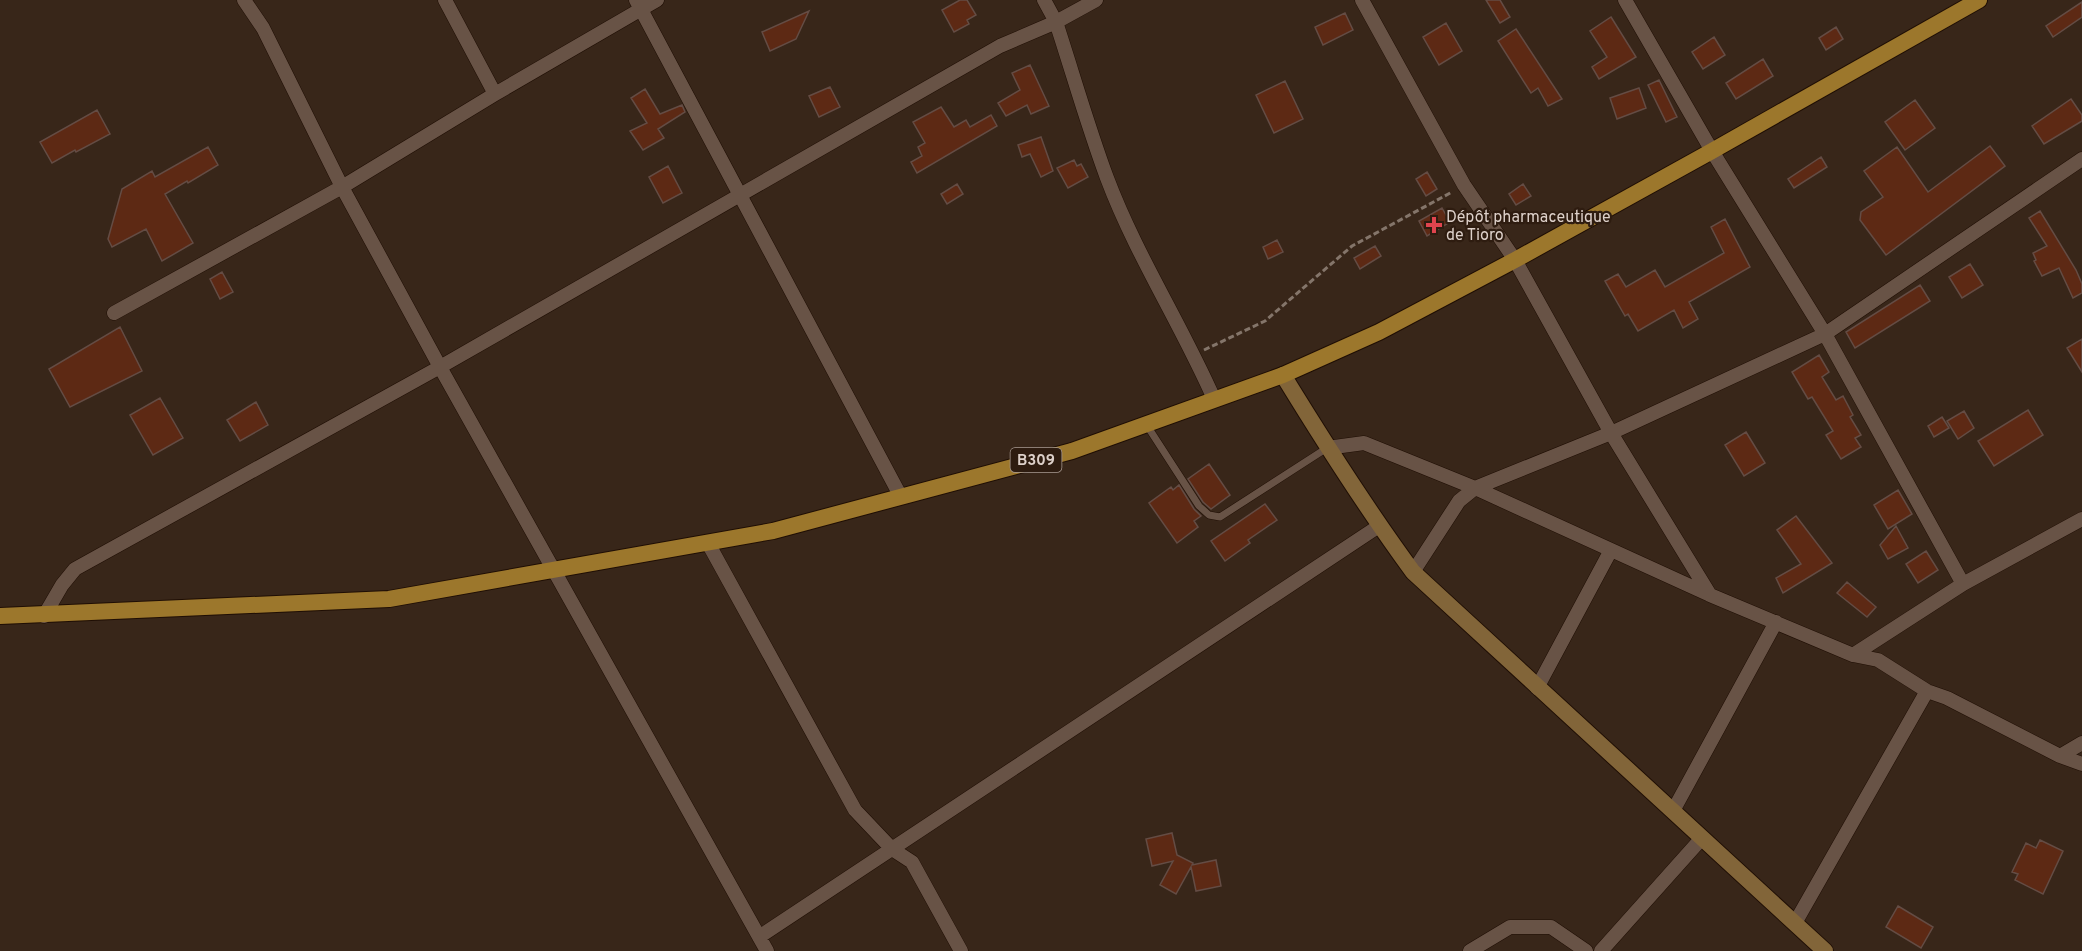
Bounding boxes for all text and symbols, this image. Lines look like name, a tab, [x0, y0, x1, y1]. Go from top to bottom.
place label: Dépôt pharmaceutique de Tioro	[1446, 208, 1611, 246]
marker: Dépôt pharmaceutique de Tioro	[1427, 218, 1441, 232]
road number: B309	[1010, 448, 1062, 472]

